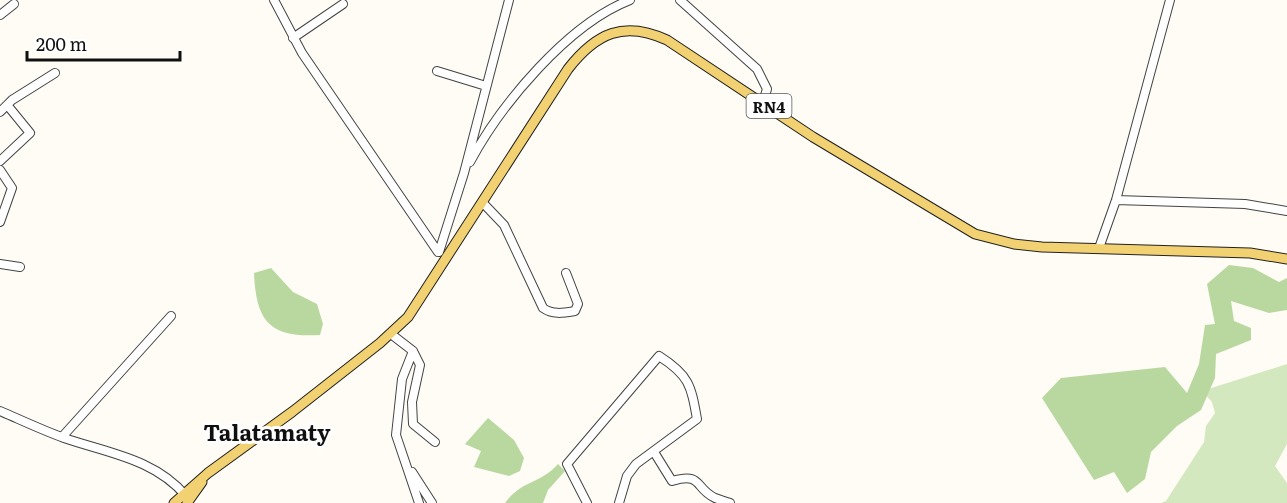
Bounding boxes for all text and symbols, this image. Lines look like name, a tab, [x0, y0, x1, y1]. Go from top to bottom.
scale bar	[27, 24, 180, 62]
text: 200 m	[36, 30, 87, 57]
road number: RN4	[746, 94, 792, 118]
district label: Talatamaty	[203, 415, 331, 448]

